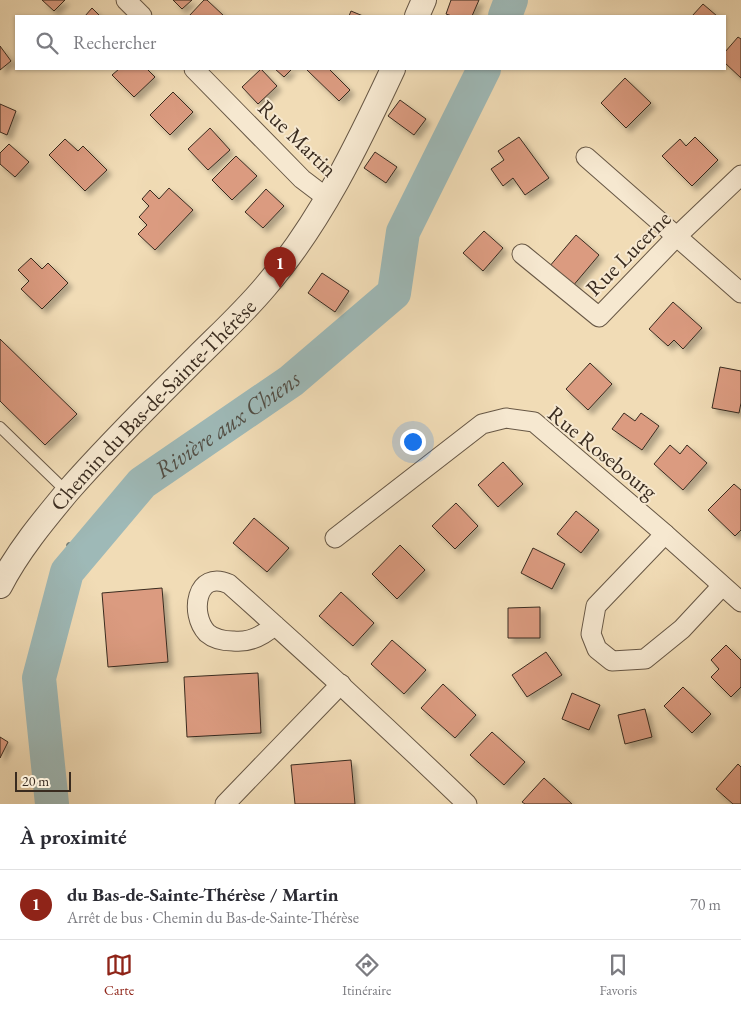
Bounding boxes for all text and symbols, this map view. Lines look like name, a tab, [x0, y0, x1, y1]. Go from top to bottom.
search box	[15, 15, 726, 70]
icon: search	[33, 29, 61, 57]
text: Rechercher	[73, 30, 156, 55]
street label: Rue Martin	[252, 93, 344, 184]
street label: Rue Lucerne	[579, 204, 678, 302]
pin: 1	[264, 247, 296, 288]
street label: Chemin du Bas-de-Sainte-Thérèse	[44, 292, 263, 517]
water label: Rivière aux Chiens	[148, 364, 307, 485]
street label: Rue Rosebourg	[542, 399, 664, 506]
your location	[400, 429, 426, 455]
scale bar	[15, 769, 71, 792]
text: 20 m	[22, 772, 49, 790]
text: À proximité	[20, 823, 127, 850]
text: du Bas-de-Sainte-Thérèse / Martin	[67, 882, 339, 907]
text: 1	[32, 894, 40, 915]
text: 70 m	[690, 894, 721, 915]
text: Arrêt de bus · Chemin du Bas-de-Sainte-Thérèse	[67, 907, 359, 928]
tab: Carte	[104, 951, 134, 999]
tab: Itinéraire	[342, 951, 391, 999]
tab: Favoris	[600, 951, 637, 999]

